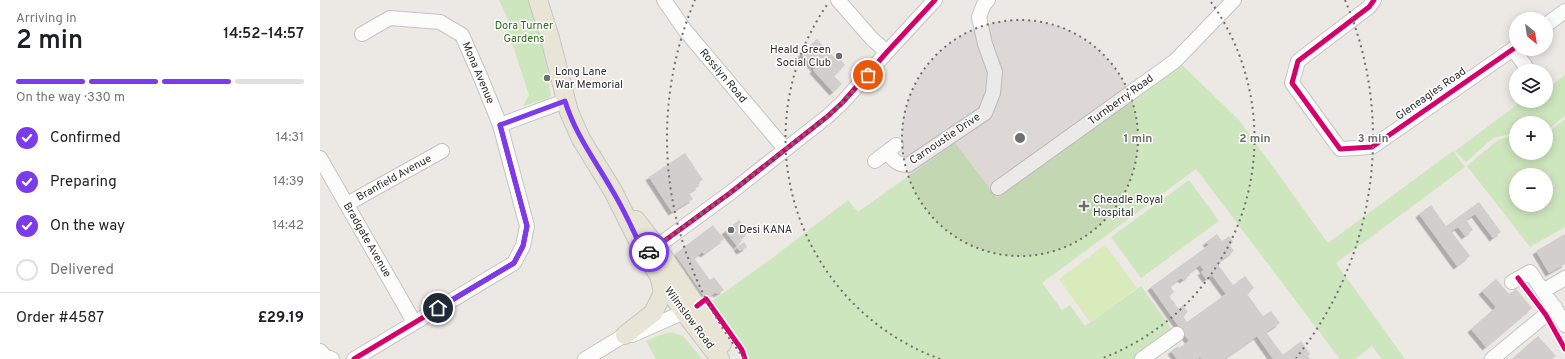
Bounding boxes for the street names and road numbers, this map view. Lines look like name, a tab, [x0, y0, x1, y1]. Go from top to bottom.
street label: Mona Avenue	[459, 40, 497, 106]
street label: Rosslyn Road	[696, 46, 750, 106]
street label: Gleneagles Road	[1393, 65, 1469, 123]
street label: Turnberry Road	[1086, 72, 1156, 128]
street label: Carnoustie Drive	[907, 110, 983, 168]
street label: Branfield Avenue	[354, 152, 434, 204]
street label: Bradgate Avenue	[340, 200, 394, 280]
street label: Wilmslow Road	[661, 284, 717, 352]

